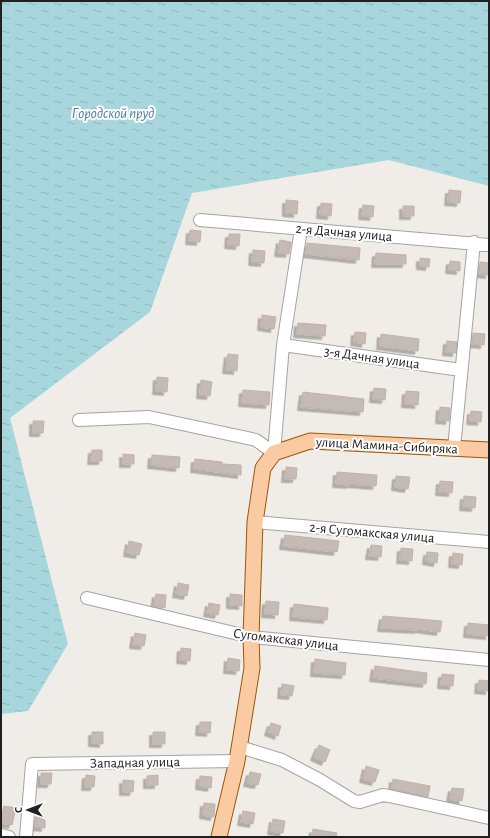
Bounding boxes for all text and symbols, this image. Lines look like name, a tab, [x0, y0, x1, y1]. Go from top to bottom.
water label: Городской пруд	[72, 106, 154, 121]
street label: 2-я Дачная улица	[295, 222, 393, 244]
street label: 3-я Дачная улица	[323, 344, 421, 372]
street label: улица Мамина-Сибиряка	[315, 435, 459, 457]
street label: 2-я Сугомакская улица	[309, 521, 436, 545]
street label: Сугомакская улица	[232, 627, 340, 653]
street label: Западная улица	[90, 755, 181, 771]
north arrow	[8, 790, 48, 830]
text: С	[13, 807, 24, 813]

